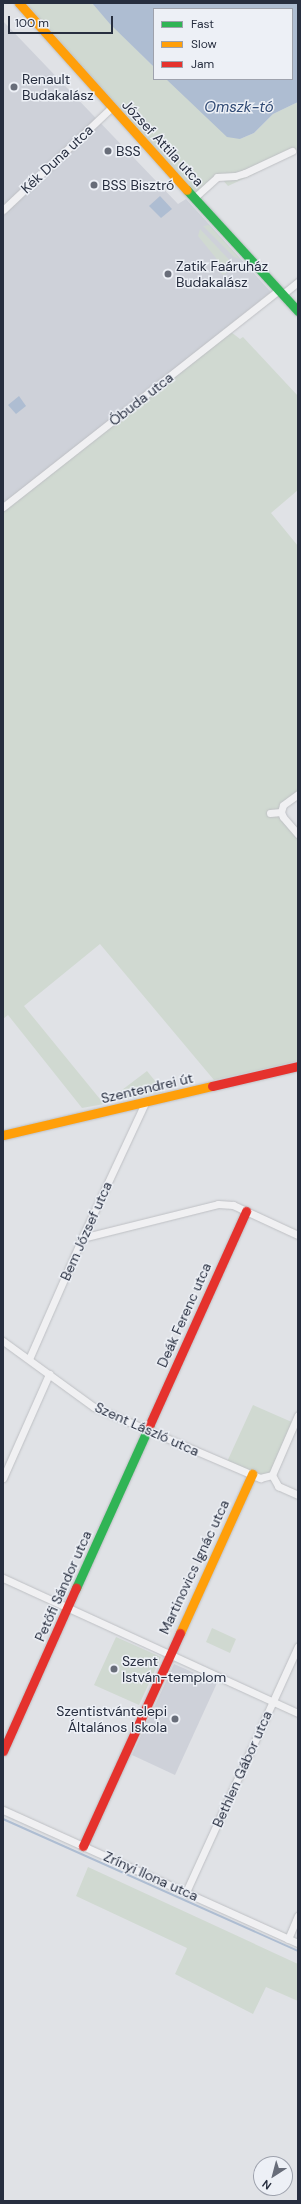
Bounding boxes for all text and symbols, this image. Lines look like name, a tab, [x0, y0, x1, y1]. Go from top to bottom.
scale bar	[10, 8, 115, 34]
legend	[153, 8, 293, 80]
text: 100 m	[15, 15, 49, 31]
text: Fast	[191, 16, 214, 32]
text: Slow	[191, 36, 217, 52]
text: Jam	[191, 56, 214, 72]
place label: Renault Budakalász	[22, 71, 94, 104]
marker: Renault Budakalász	[9, 82, 19, 92]
street label: József Attila utca	[119, 96, 207, 190]
water label: Omszk-tó	[204, 99, 274, 117]
street label: Kék Duna utca	[17, 121, 97, 197]
place label: BSS	[116, 143, 141, 159]
marker: BSS	[103, 146, 113, 156]
place label: BSS Bisztró	[102, 177, 174, 193]
marker: BSS Bisztró	[89, 180, 99, 190]
place label: Zatik Faáruház Budakalász	[176, 258, 268, 290]
marker: Zatik Faáruház Budakalász	[163, 269, 173, 279]
street label: Óbuda utca	[106, 369, 176, 429]
street label: Szentendrei út	[99, 1069, 195, 1107]
street label: Bem József utca	[57, 1179, 115, 1283]
street label: Deák Ferenc utca	[153, 1260, 215, 1370]
street label: Szent László utca	[92, 1398, 202, 1460]
street label: Martinovics Ignác utca	[155, 1497, 233, 1637]
street label: Petőfi Sándor utca	[31, 1528, 95, 1644]
place label: Szent István-templom	[122, 1653, 226, 1686]
marker: Szent István-templom	[109, 1664, 119, 1674]
place label: Szentistvántelepi Általános Iskola	[56, 1703, 167, 1736]
street label: Bethlen Gábor utca	[209, 1708, 275, 1830]
marker: Szentistvántelepi Általános Iskola	[170, 1714, 180, 1724]
street label: Zrínyi Ilona utca	[101, 1848, 201, 1904]
north arrow	[253, 2156, 293, 2196]
text: N	[259, 2177, 274, 2193]

